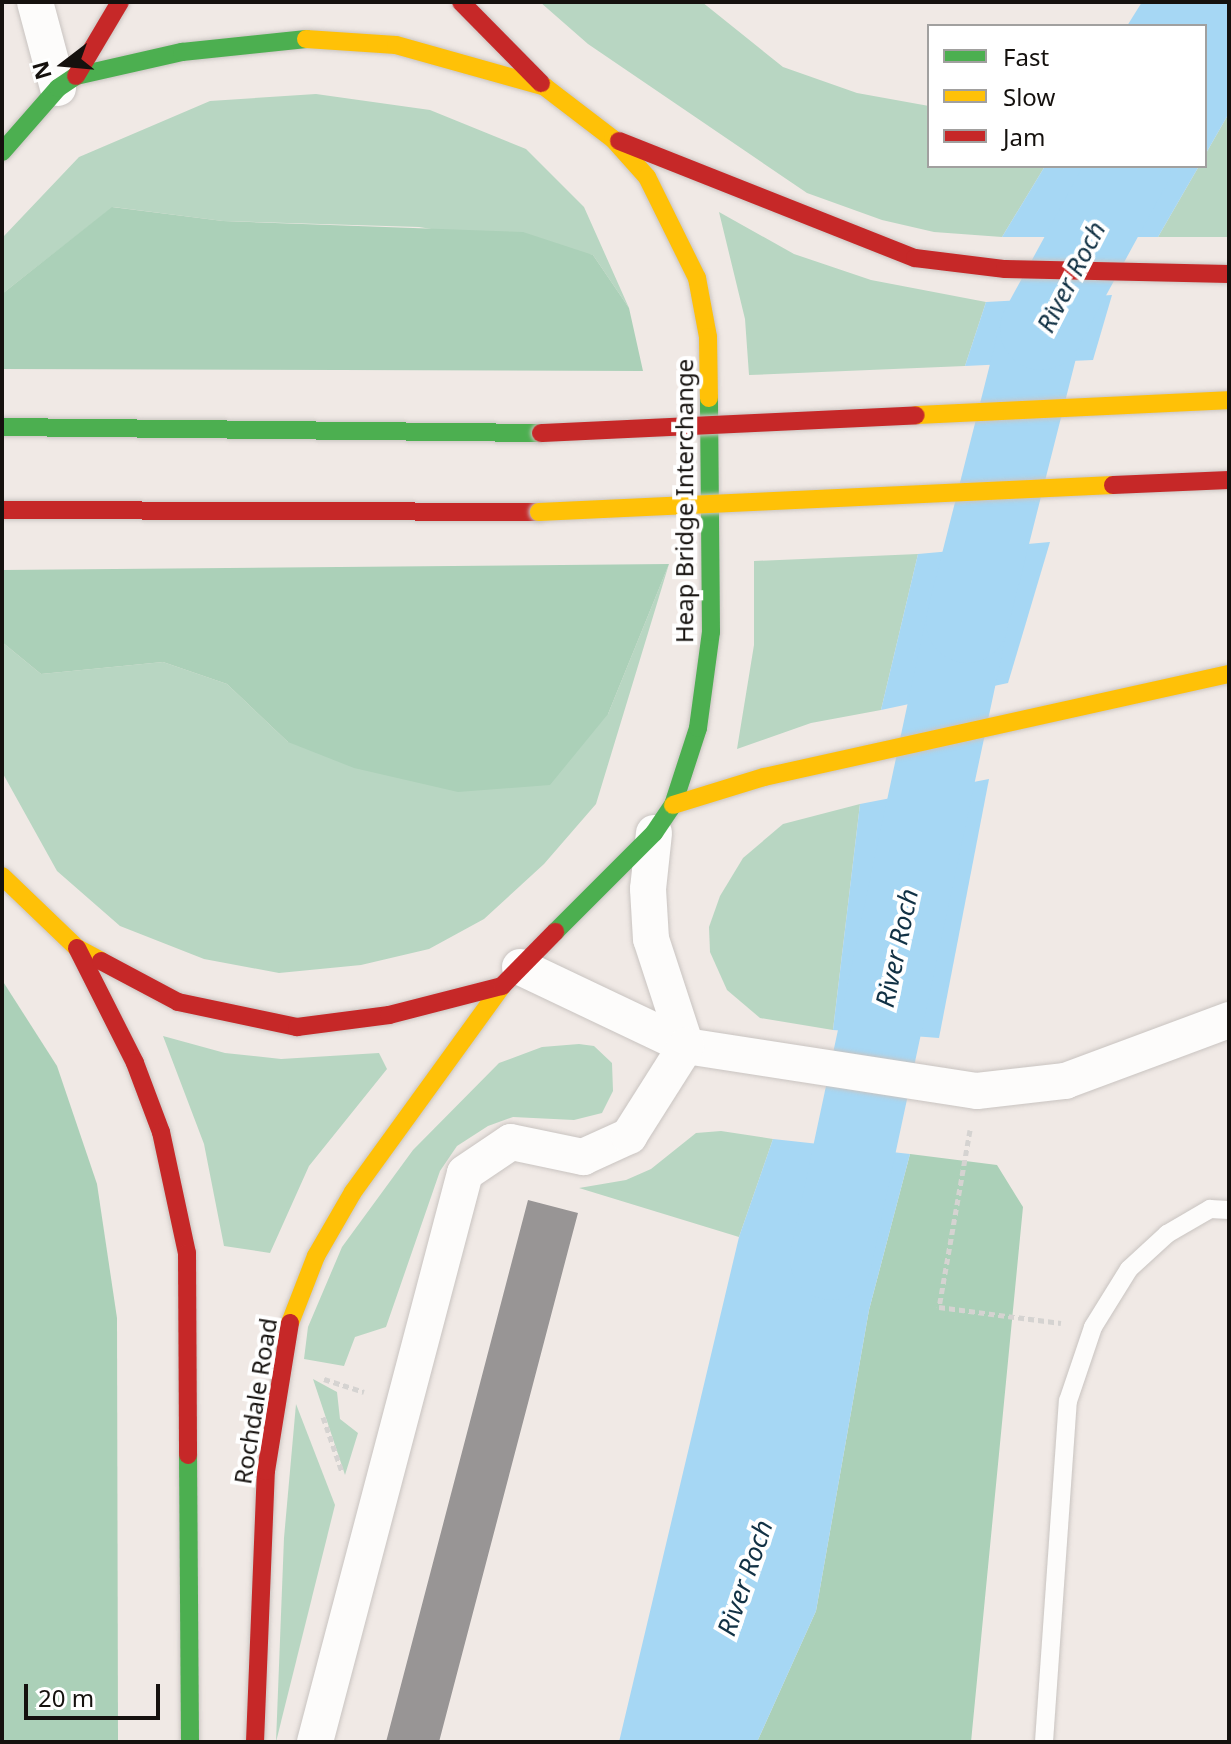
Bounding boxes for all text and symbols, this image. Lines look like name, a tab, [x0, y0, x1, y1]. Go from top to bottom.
north arrow	[24, 24, 104, 104]
legend	[927, 24, 1207, 168]
text: Fast	[1003, 40, 1049, 73]
text: N	[24, 58, 58, 83]
text: Slow	[1003, 80, 1055, 113]
text: Jam	[1003, 120, 1045, 153]
water label: River Roch	[1030, 216, 1112, 338]
street label: Heap Bridge Interchange	[670, 359, 698, 643]
water label: River Roch	[869, 886, 925, 1010]
street label: Rochdale Road	[228, 1316, 282, 1486]
water label: River Roch	[711, 1516, 779, 1640]
scale bar	[28, 1668, 164, 1718]
text: 20 m	[38, 1681, 94, 1714]

